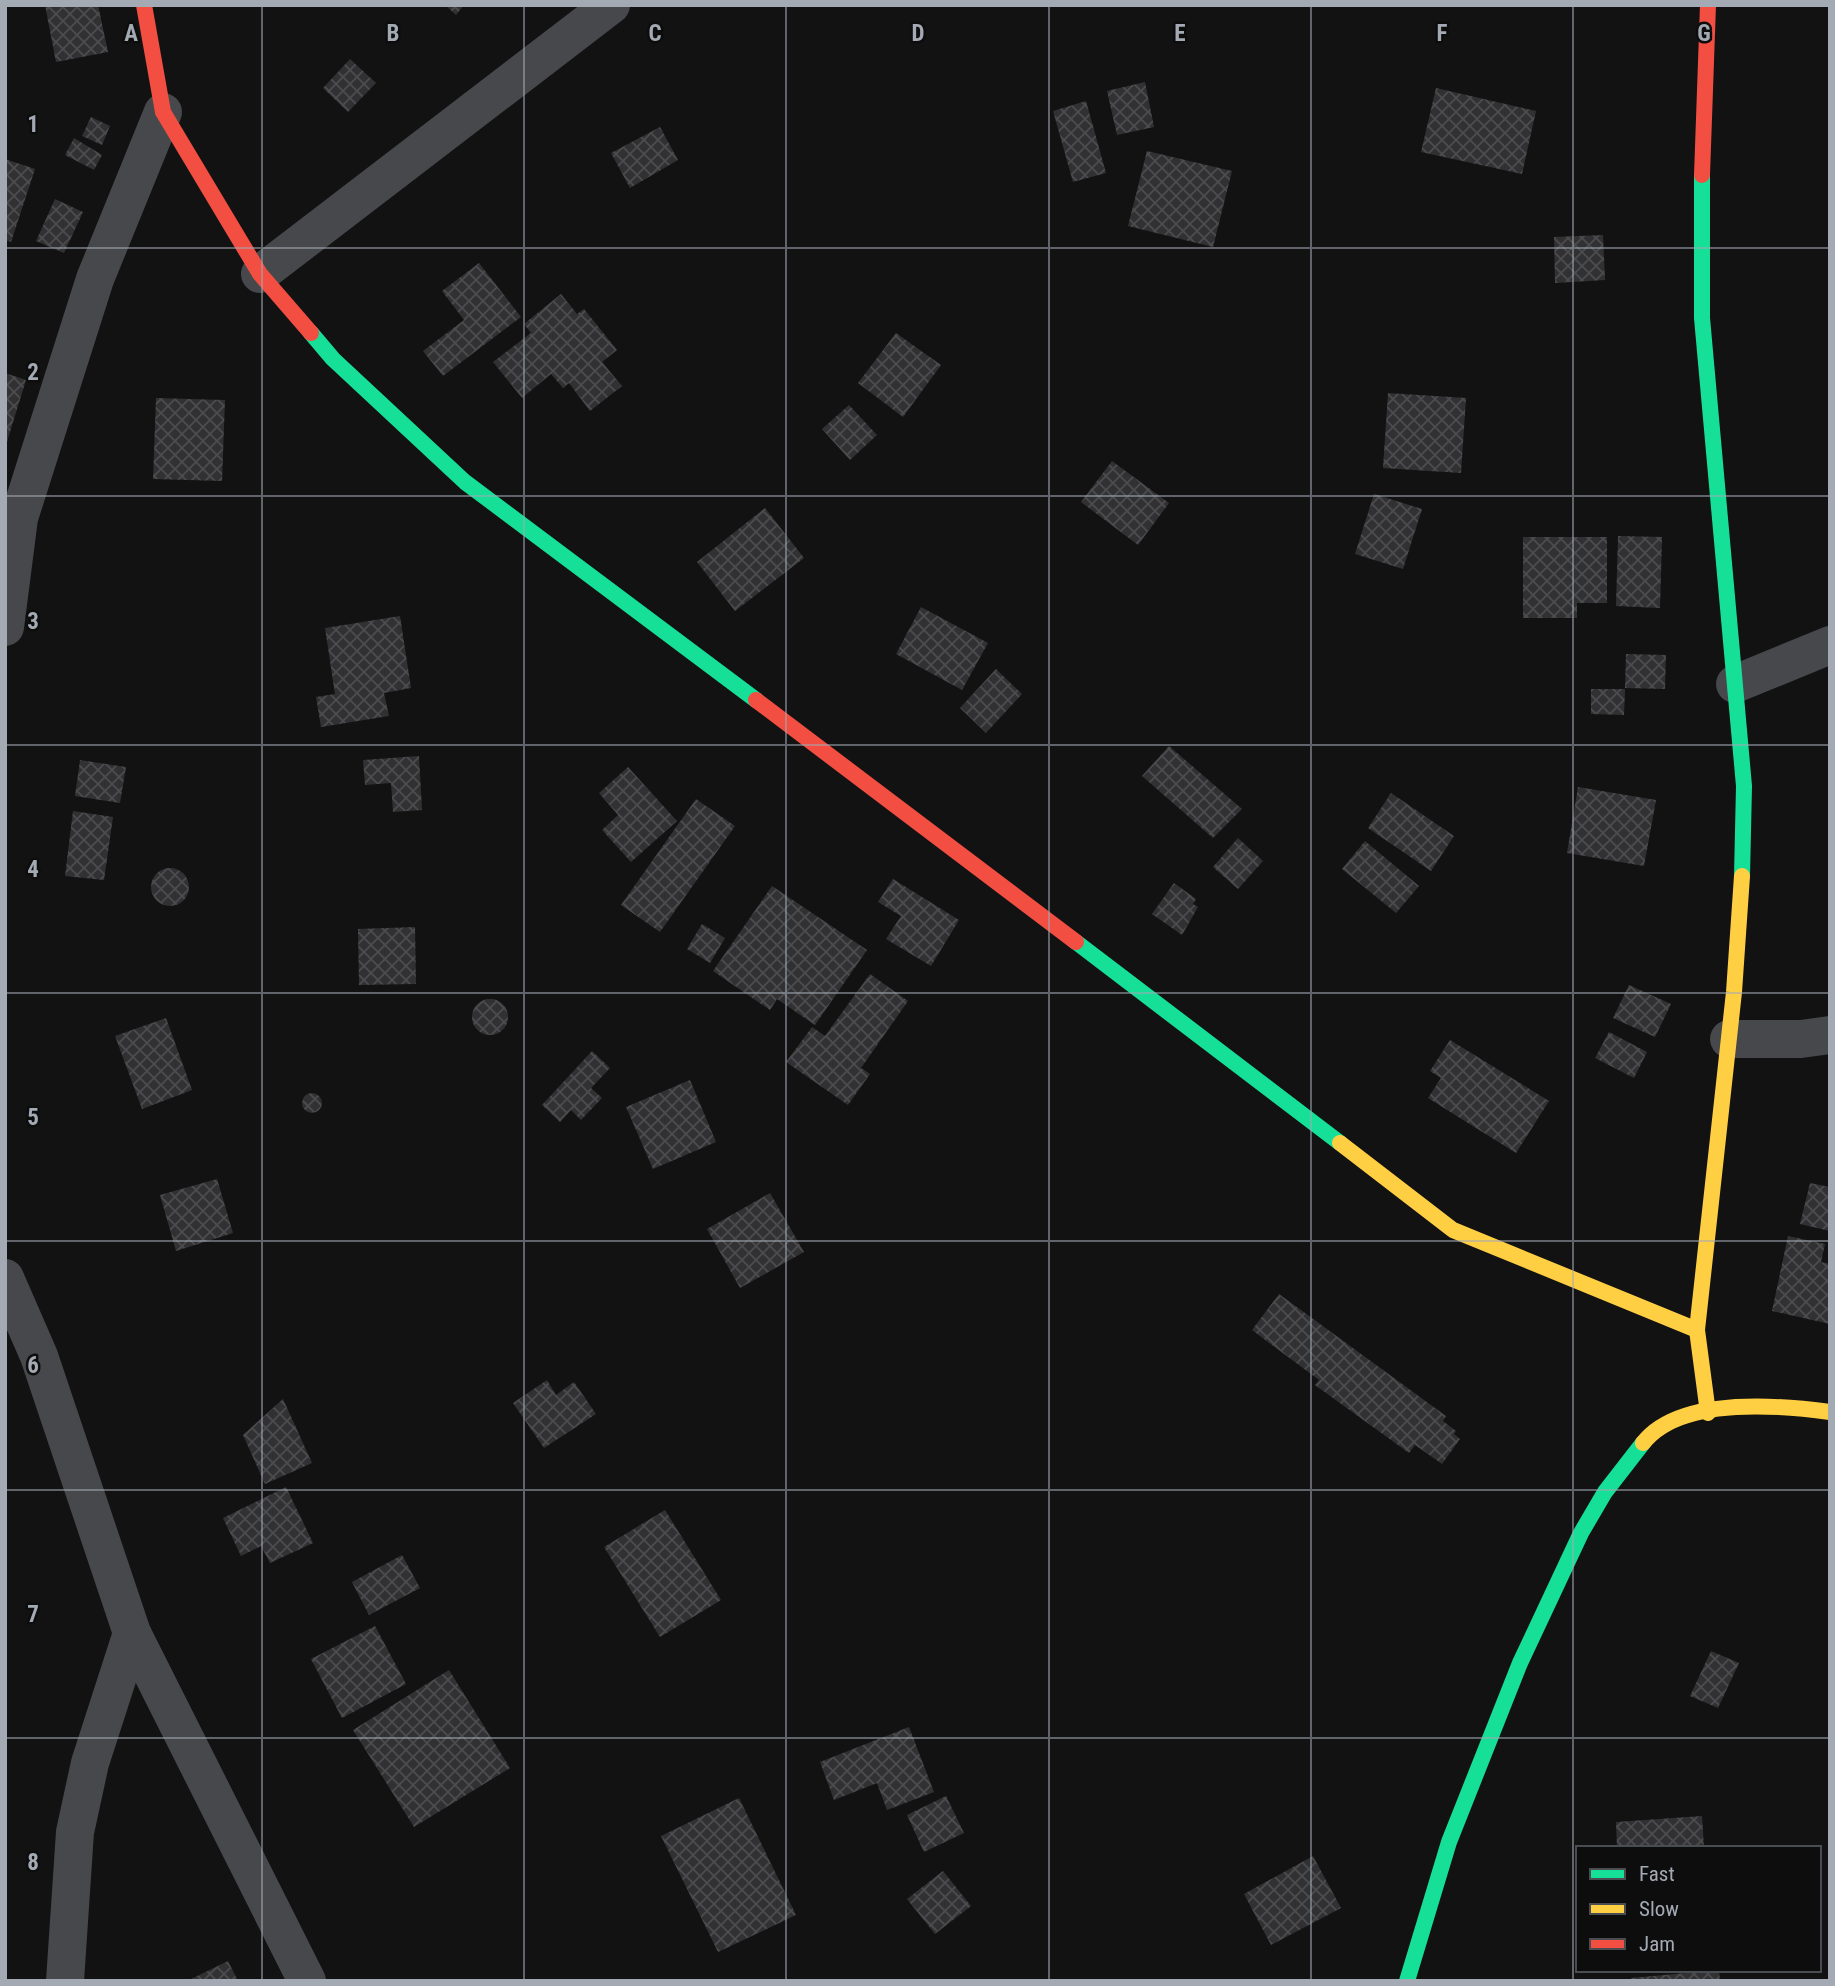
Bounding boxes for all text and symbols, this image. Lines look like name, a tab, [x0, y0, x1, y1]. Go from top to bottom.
text: A	[124, 20, 138, 47]
text: B	[387, 20, 399, 47]
text: C	[648, 20, 662, 47]
text: D	[912, 20, 925, 47]
text: E	[1174, 20, 1186, 47]
text: F	[1437, 20, 1448, 47]
text: G	[1697, 20, 1711, 47]
text: 1	[27, 111, 39, 138]
text: 2	[27, 359, 39, 386]
text: 3	[27, 608, 39, 635]
text: 4	[27, 856, 39, 883]
text: 5	[27, 1104, 39, 1131]
text: 6	[27, 1352, 39, 1379]
text: 7	[27, 1601, 39, 1628]
legend	[1576, 1846, 1821, 1972]
text: 8	[27, 1849, 39, 1876]
text: Fast	[1639, 1862, 1675, 1886]
text: Slow	[1639, 1897, 1679, 1921]
text: Jam	[1639, 1932, 1675, 1956]

